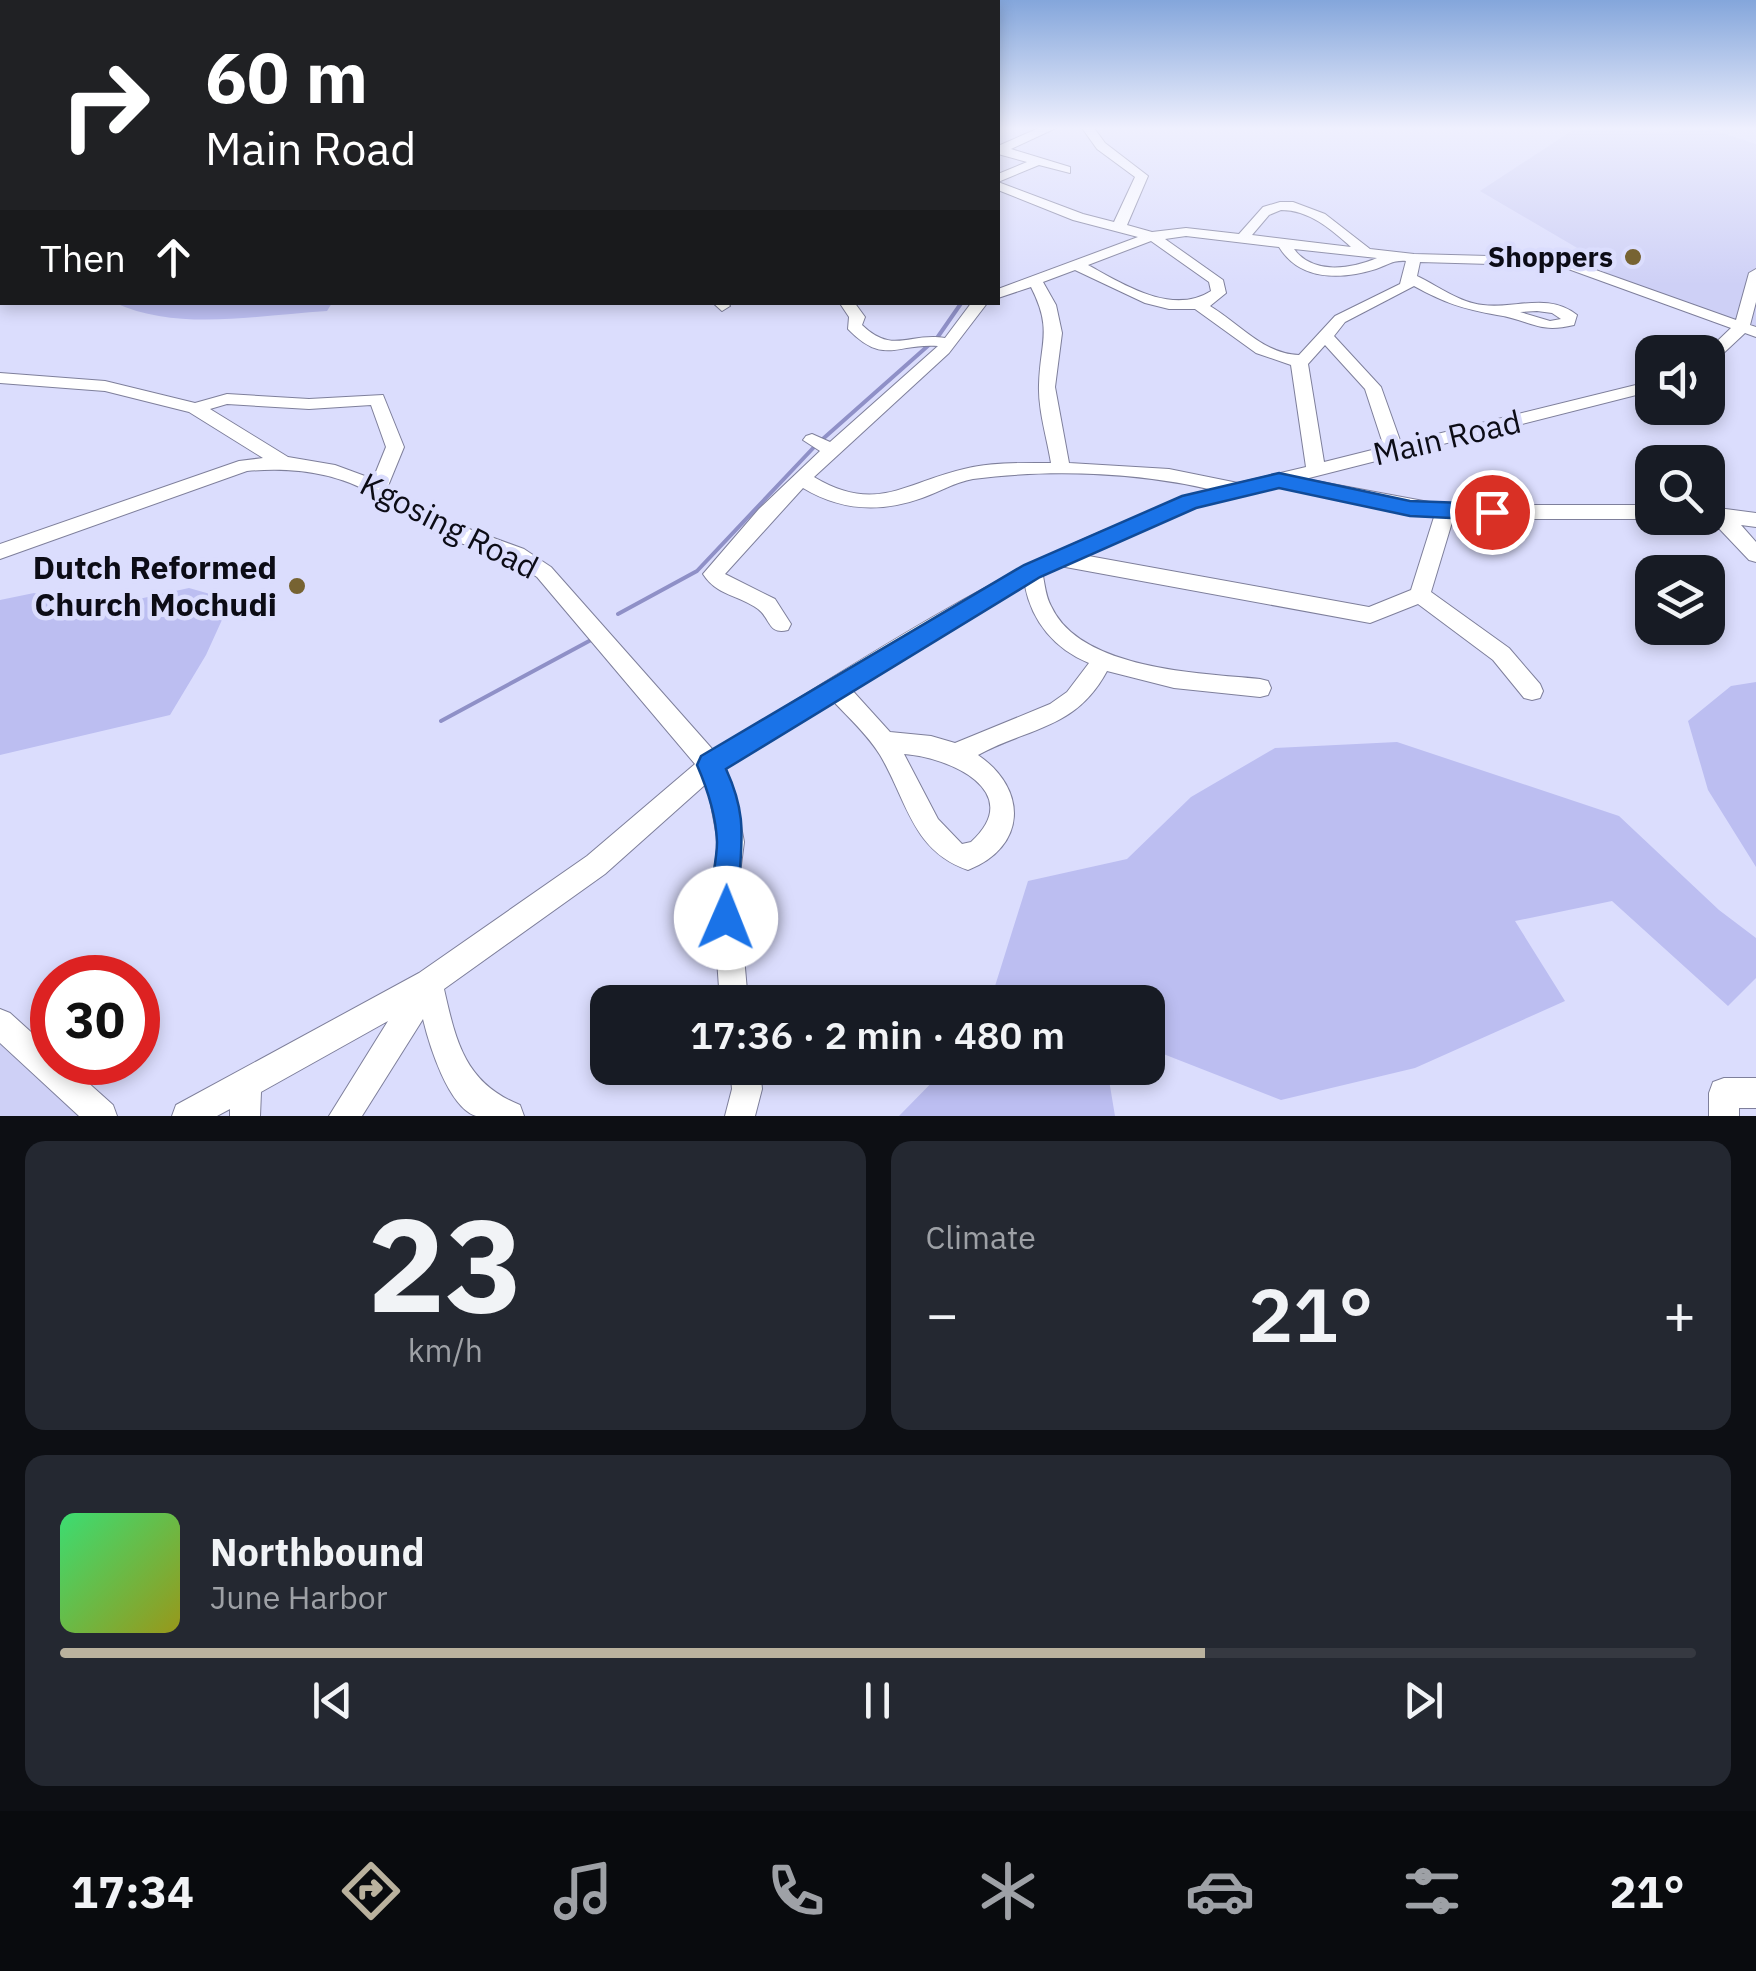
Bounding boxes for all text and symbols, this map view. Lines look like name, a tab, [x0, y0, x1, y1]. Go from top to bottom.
text: 60 m	[205, 31, 368, 122]
icon: right	[40, 40, 170, 170]
text: Main Road	[205, 119, 416, 177]
icon: ahead	[146, 230, 201, 285]
text: Then	[40, 233, 126, 282]
place label: Shoppers	[1488, 238, 1613, 275]
marker: Shoppers	[1622, 246, 1644, 268]
map controls	[1635, 335, 1725, 645]
button: sound	[1635, 335, 1725, 425]
street label: Main Road	[1369, 400, 1525, 474]
button: search	[1635, 445, 1725, 535]
street label: Kgosing Road	[353, 462, 546, 588]
pin	[1450, 470, 1535, 555]
icon: arrive	[1465, 485, 1520, 540]
place label: Dutch Reformed Church Mochudi	[33, 546, 277, 625]
button: layers	[1635, 555, 1725, 645]
marker: Dutch Reformed Church Mochudi	[286, 575, 308, 597]
position arrow	[674, 866, 778, 970]
speed limit sign: 30	[30, 955, 160, 1085]
text: 17:36 · 2 min · 480 m	[690, 1010, 1065, 1059]
text: 23	[367, 1179, 523, 1348]
text: Climate	[926, 1216, 1036, 1258]
text: 21°	[1248, 1265, 1373, 1363]
text: −	[926, 1278, 959, 1349]
text: +	[1663, 1278, 1696, 1349]
text: km/h	[408, 1329, 483, 1371]
text: Northbound	[210, 1527, 425, 1576]
text: June Harbor	[210, 1576, 387, 1618]
icon: previous	[305, 1673, 360, 1728]
icon: pause	[850, 1673, 905, 1728]
icon: next	[1396, 1673, 1451, 1728]
icon: directions	[336, 1856, 406, 1926]
icon: music	[548, 1856, 618, 1926]
icon: phone	[761, 1856, 831, 1926]
icon: climate	[973, 1856, 1043, 1926]
icon: car	[1185, 1856, 1255, 1926]
icon: filters	[1397, 1856, 1467, 1926]
text: 17:34	[71, 1862, 194, 1920]
text: 21°	[1610, 1862, 1685, 1920]

